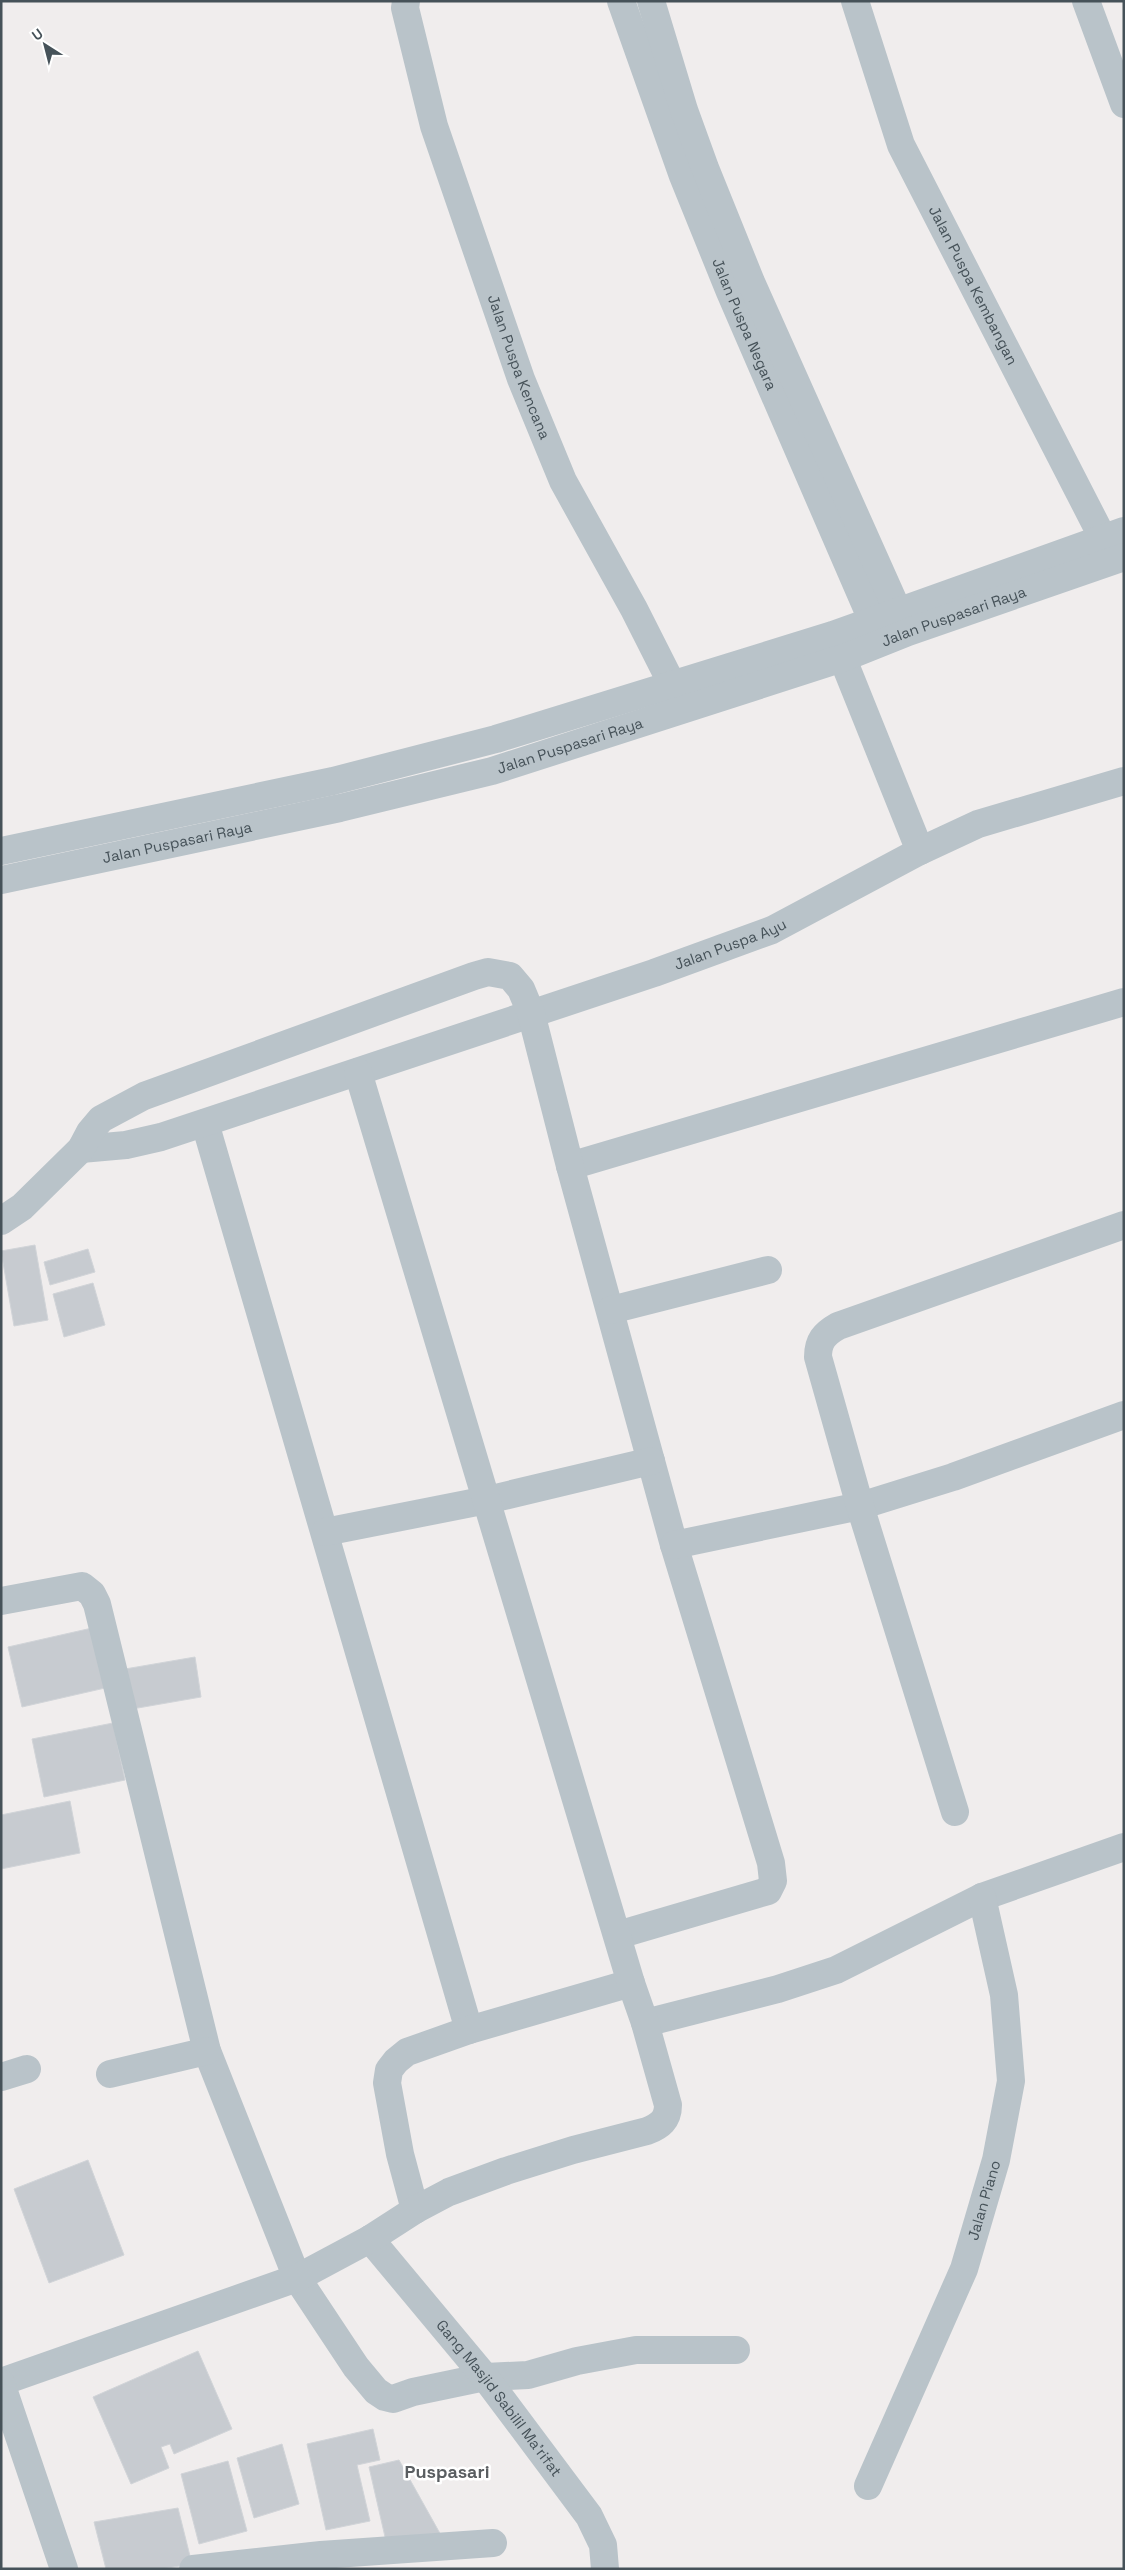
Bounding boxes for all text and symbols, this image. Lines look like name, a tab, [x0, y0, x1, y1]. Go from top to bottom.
north arrow	[20, 20, 70, 70]
text: U	[28, 24, 46, 45]
street label: Jalan Puspa Kembangan	[925, 202, 1022, 368]
street label: Jalan Puspa Negara	[708, 255, 782, 393]
street label: Jalan Puspa Kencana	[484, 292, 555, 442]
street label: Jalan Puspasari Raya	[878, 582, 1029, 651]
street label: Jalan Puspasari Raya	[494, 713, 646, 778]
street label: Jalan Puspasari Raya	[100, 817, 254, 867]
street label: Jalan Puspa Ayu	[671, 914, 789, 974]
street label: Jalan Piano	[963, 2158, 1004, 2242]
street label: Gang Masjid Sabilil Ma'rifat	[432, 2316, 566, 2480]
district label: Puspasari	[405, 2460, 489, 2483]

